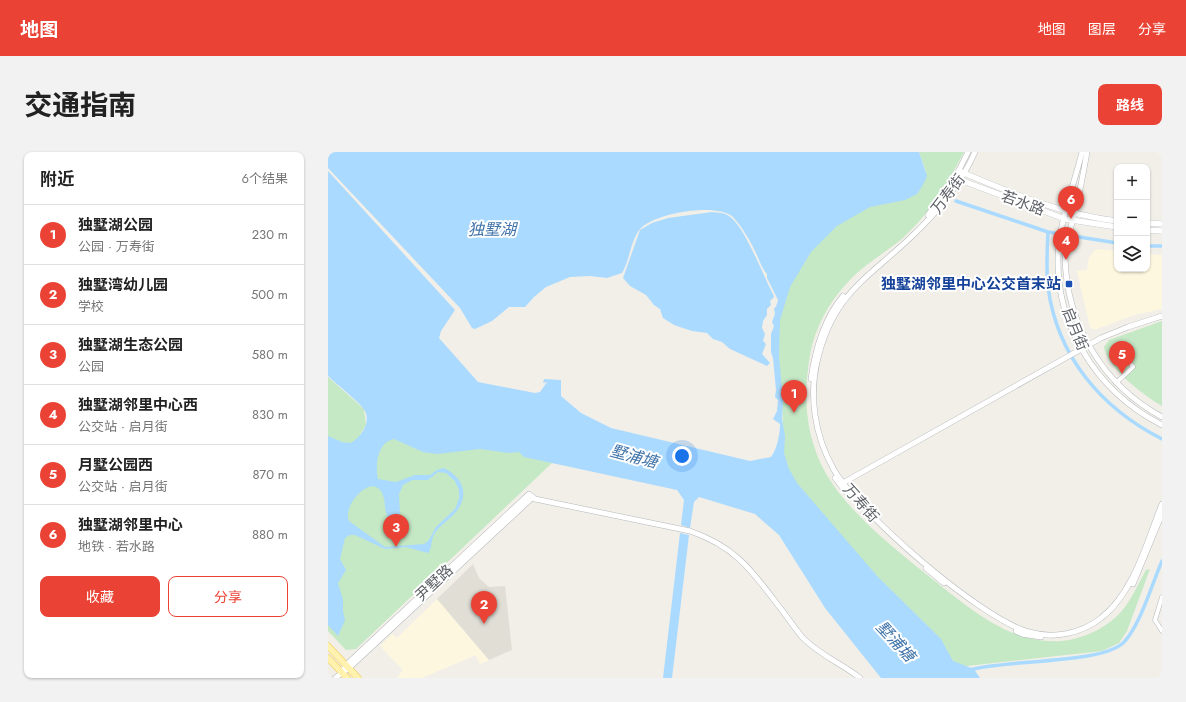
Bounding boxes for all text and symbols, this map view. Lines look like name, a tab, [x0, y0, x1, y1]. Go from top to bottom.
text: 地图	[20, 16, 58, 43]
text: 地图	[1038, 19, 1066, 39]
text: 图层	[1088, 19, 1116, 39]
text: 分享	[1138, 19, 1166, 39]
button: 路线	[1098, 84, 1162, 125]
text: 交通指南	[24, 85, 136, 126]
map controls	[1114, 164, 1150, 272]
button: +	[1114, 164, 1150, 200]
text: 附近	[40, 167, 74, 191]
text: 6个结果	[242, 169, 288, 188]
street label: 万寿街	[926, 169, 970, 219]
street label: 若水路	[998, 185, 1048, 221]
pin: 6	[1058, 186, 1084, 219]
button: −	[1114, 200, 1150, 236]
text: 独墅湖公园	[78, 214, 153, 236]
water label: 独墅湖	[468, 218, 519, 241]
text: 1	[50, 225, 56, 244]
text: 230 m	[252, 225, 288, 244]
pin: 4	[1053, 227, 1079, 260]
button: layers	[1114, 236, 1150, 272]
text: 公园 · 万寿街	[78, 237, 155, 256]
place label: 独墅湖邻里中心公交首末站	[881, 273, 1061, 295]
text: 独墅湾幼儿园	[78, 274, 168, 296]
marker: 独墅湖邻里中心公交首末站	[1064, 279, 1074, 289]
text: 2	[49, 285, 57, 304]
text: 500 m	[251, 285, 288, 304]
text: 学校	[78, 297, 104, 316]
street label: 启月街	[1056, 304, 1094, 354]
text: 独墅湖生态公园	[78, 334, 183, 356]
pin: 5	[1109, 341, 1135, 374]
text: 3	[49, 345, 57, 364]
text: 580 m	[252, 345, 288, 364]
text: 公园	[78, 357, 104, 376]
pin: 1	[781, 380, 807, 413]
text: 独墅湖邻里中心西	[78, 394, 198, 416]
text: 4	[48, 405, 58, 424]
text: 830 m	[252, 405, 288, 424]
text: 公交站 · 启月街	[78, 417, 168, 436]
water label: 墅浦塘	[608, 439, 663, 475]
your location	[672, 446, 692, 466]
text: 月墅公园西	[78, 454, 153, 476]
text: 5	[49, 465, 57, 484]
text: 870 m	[252, 465, 288, 484]
text: 公交站 · 启月街	[78, 477, 168, 496]
street label: 万寿街	[838, 479, 884, 527]
text: 独墅湖邻里中心	[78, 514, 183, 536]
pin: 3	[383, 514, 409, 547]
text: 6	[49, 525, 57, 544]
text: 880 m	[252, 525, 288, 544]
text: 地铁 · 若水路	[78, 537, 155, 556]
street label: 尹墅路	[410, 560, 458, 606]
button: 收藏	[40, 576, 160, 617]
button: 分享	[168, 576, 288, 617]
pin: 2	[471, 591, 497, 624]
water label: 墅浦塘	[871, 616, 922, 669]

